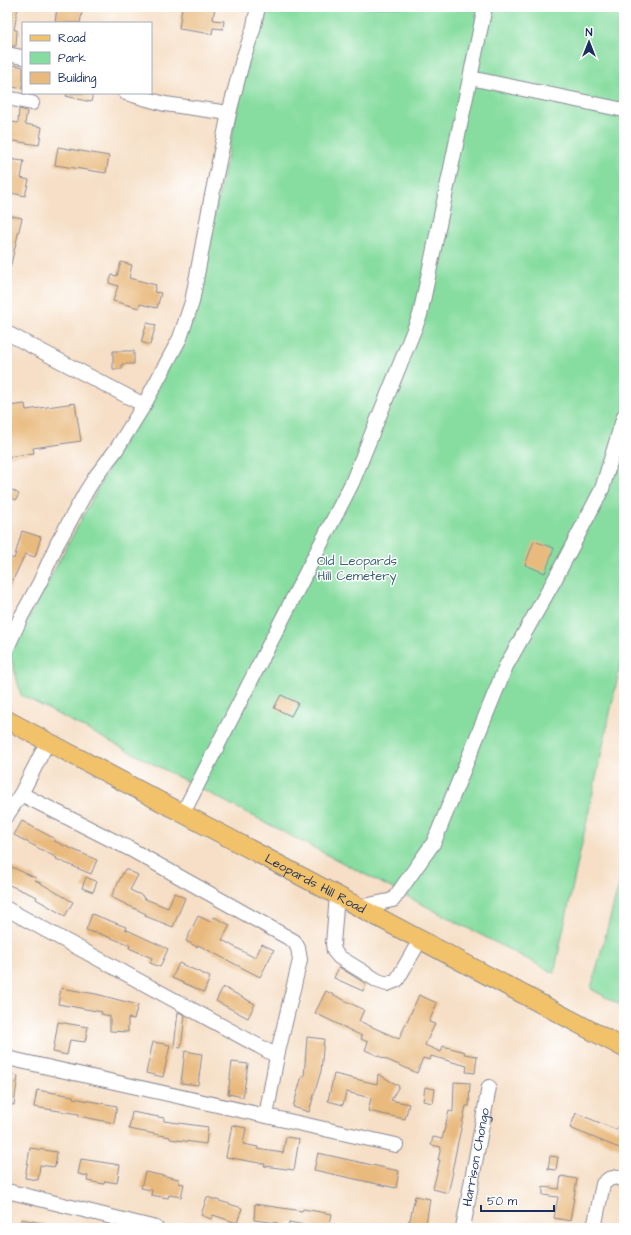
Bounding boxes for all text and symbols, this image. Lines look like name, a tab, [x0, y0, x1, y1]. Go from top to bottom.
legend	[22, 22, 152, 94]
north arrow	[569, 22, 609, 62]
text: N	[586, 25, 593, 40]
text: Road	[58, 30, 86, 47]
text: Park	[58, 50, 86, 67]
text: Building	[58, 70, 96, 88]
park label: Old Leopards Hill Cemetery	[317, 552, 398, 586]
street label: Leopards Hill Road	[262, 850, 369, 918]
street label: Harrison Chongo	[458, 1106, 494, 1208]
scale bar	[481, 1187, 554, 1213]
text: 50 m	[487, 1193, 518, 1210]

